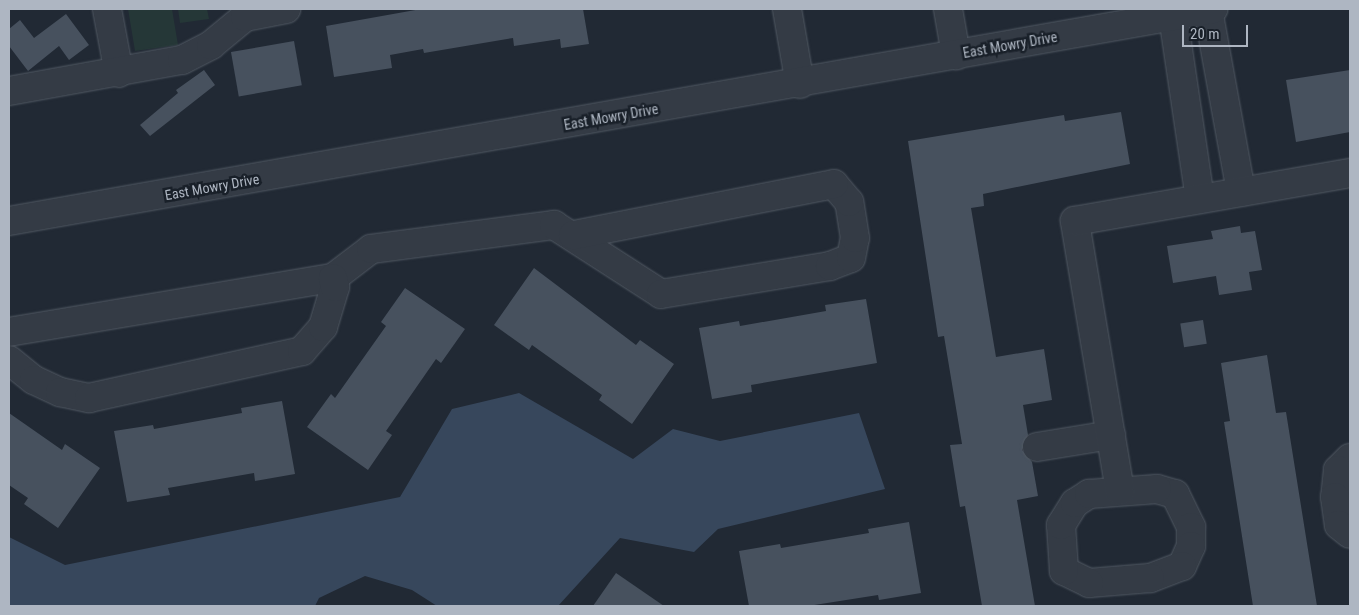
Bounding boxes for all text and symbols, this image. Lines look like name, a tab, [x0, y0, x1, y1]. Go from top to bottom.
scale bar	[1184, 15, 1250, 47]
text: 20 m	[1190, 25, 1220, 43]
street label: East Mowry Drive	[962, 28, 1058, 62]
street label: East Mowry Drive	[563, 100, 659, 134]
street label: East Mowry Drive	[164, 170, 260, 204]

